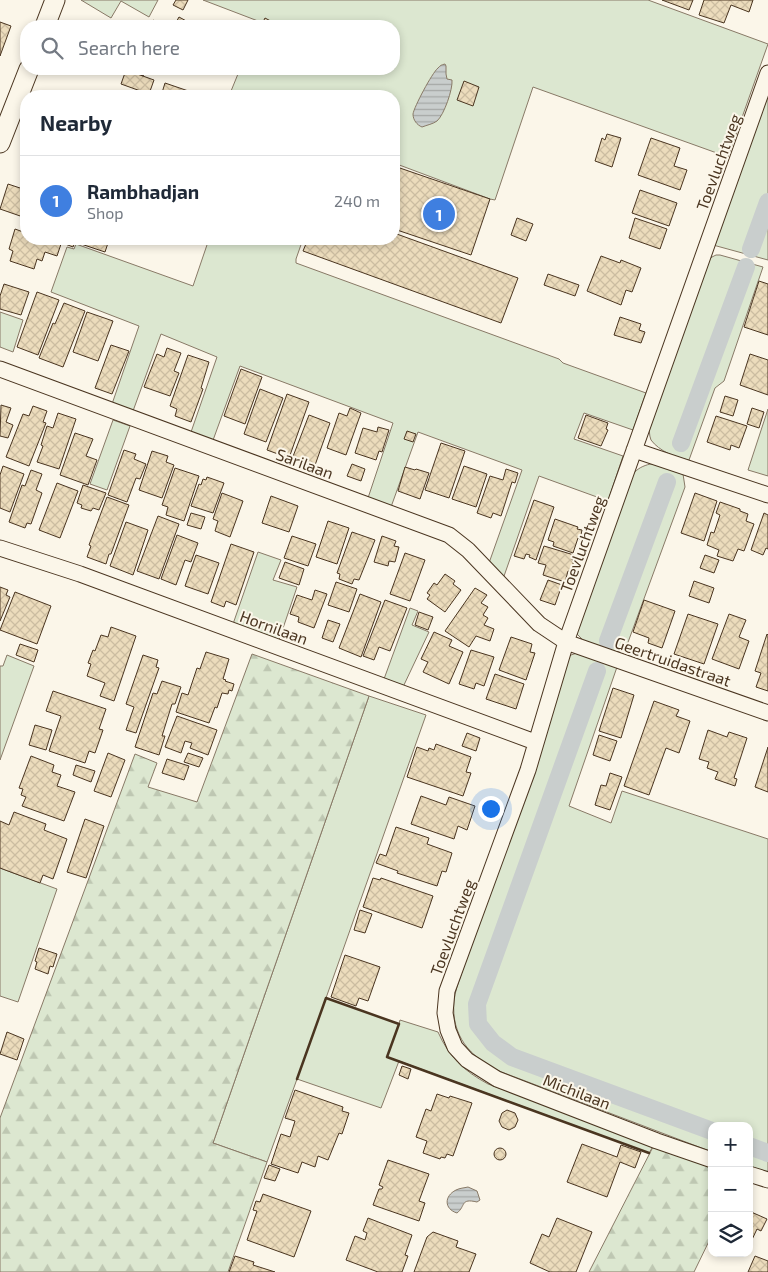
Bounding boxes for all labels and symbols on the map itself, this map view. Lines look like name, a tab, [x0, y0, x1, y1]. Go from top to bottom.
street label: Toevluchtweg	[692, 111, 744, 213]
pin: 1	[423, 195, 455, 233]
street label: Sarilaan	[274, 444, 336, 482]
street label: Toevluchtweg	[556, 493, 608, 595]
street label: Hornilaan	[237, 606, 311, 648]
street label: Geertruidastraat	[612, 632, 734, 690]
your location	[478, 796, 504, 822]
street label: Toevluchtweg	[426, 876, 478, 978]
street label: Michilaan	[541, 1069, 613, 1113]

